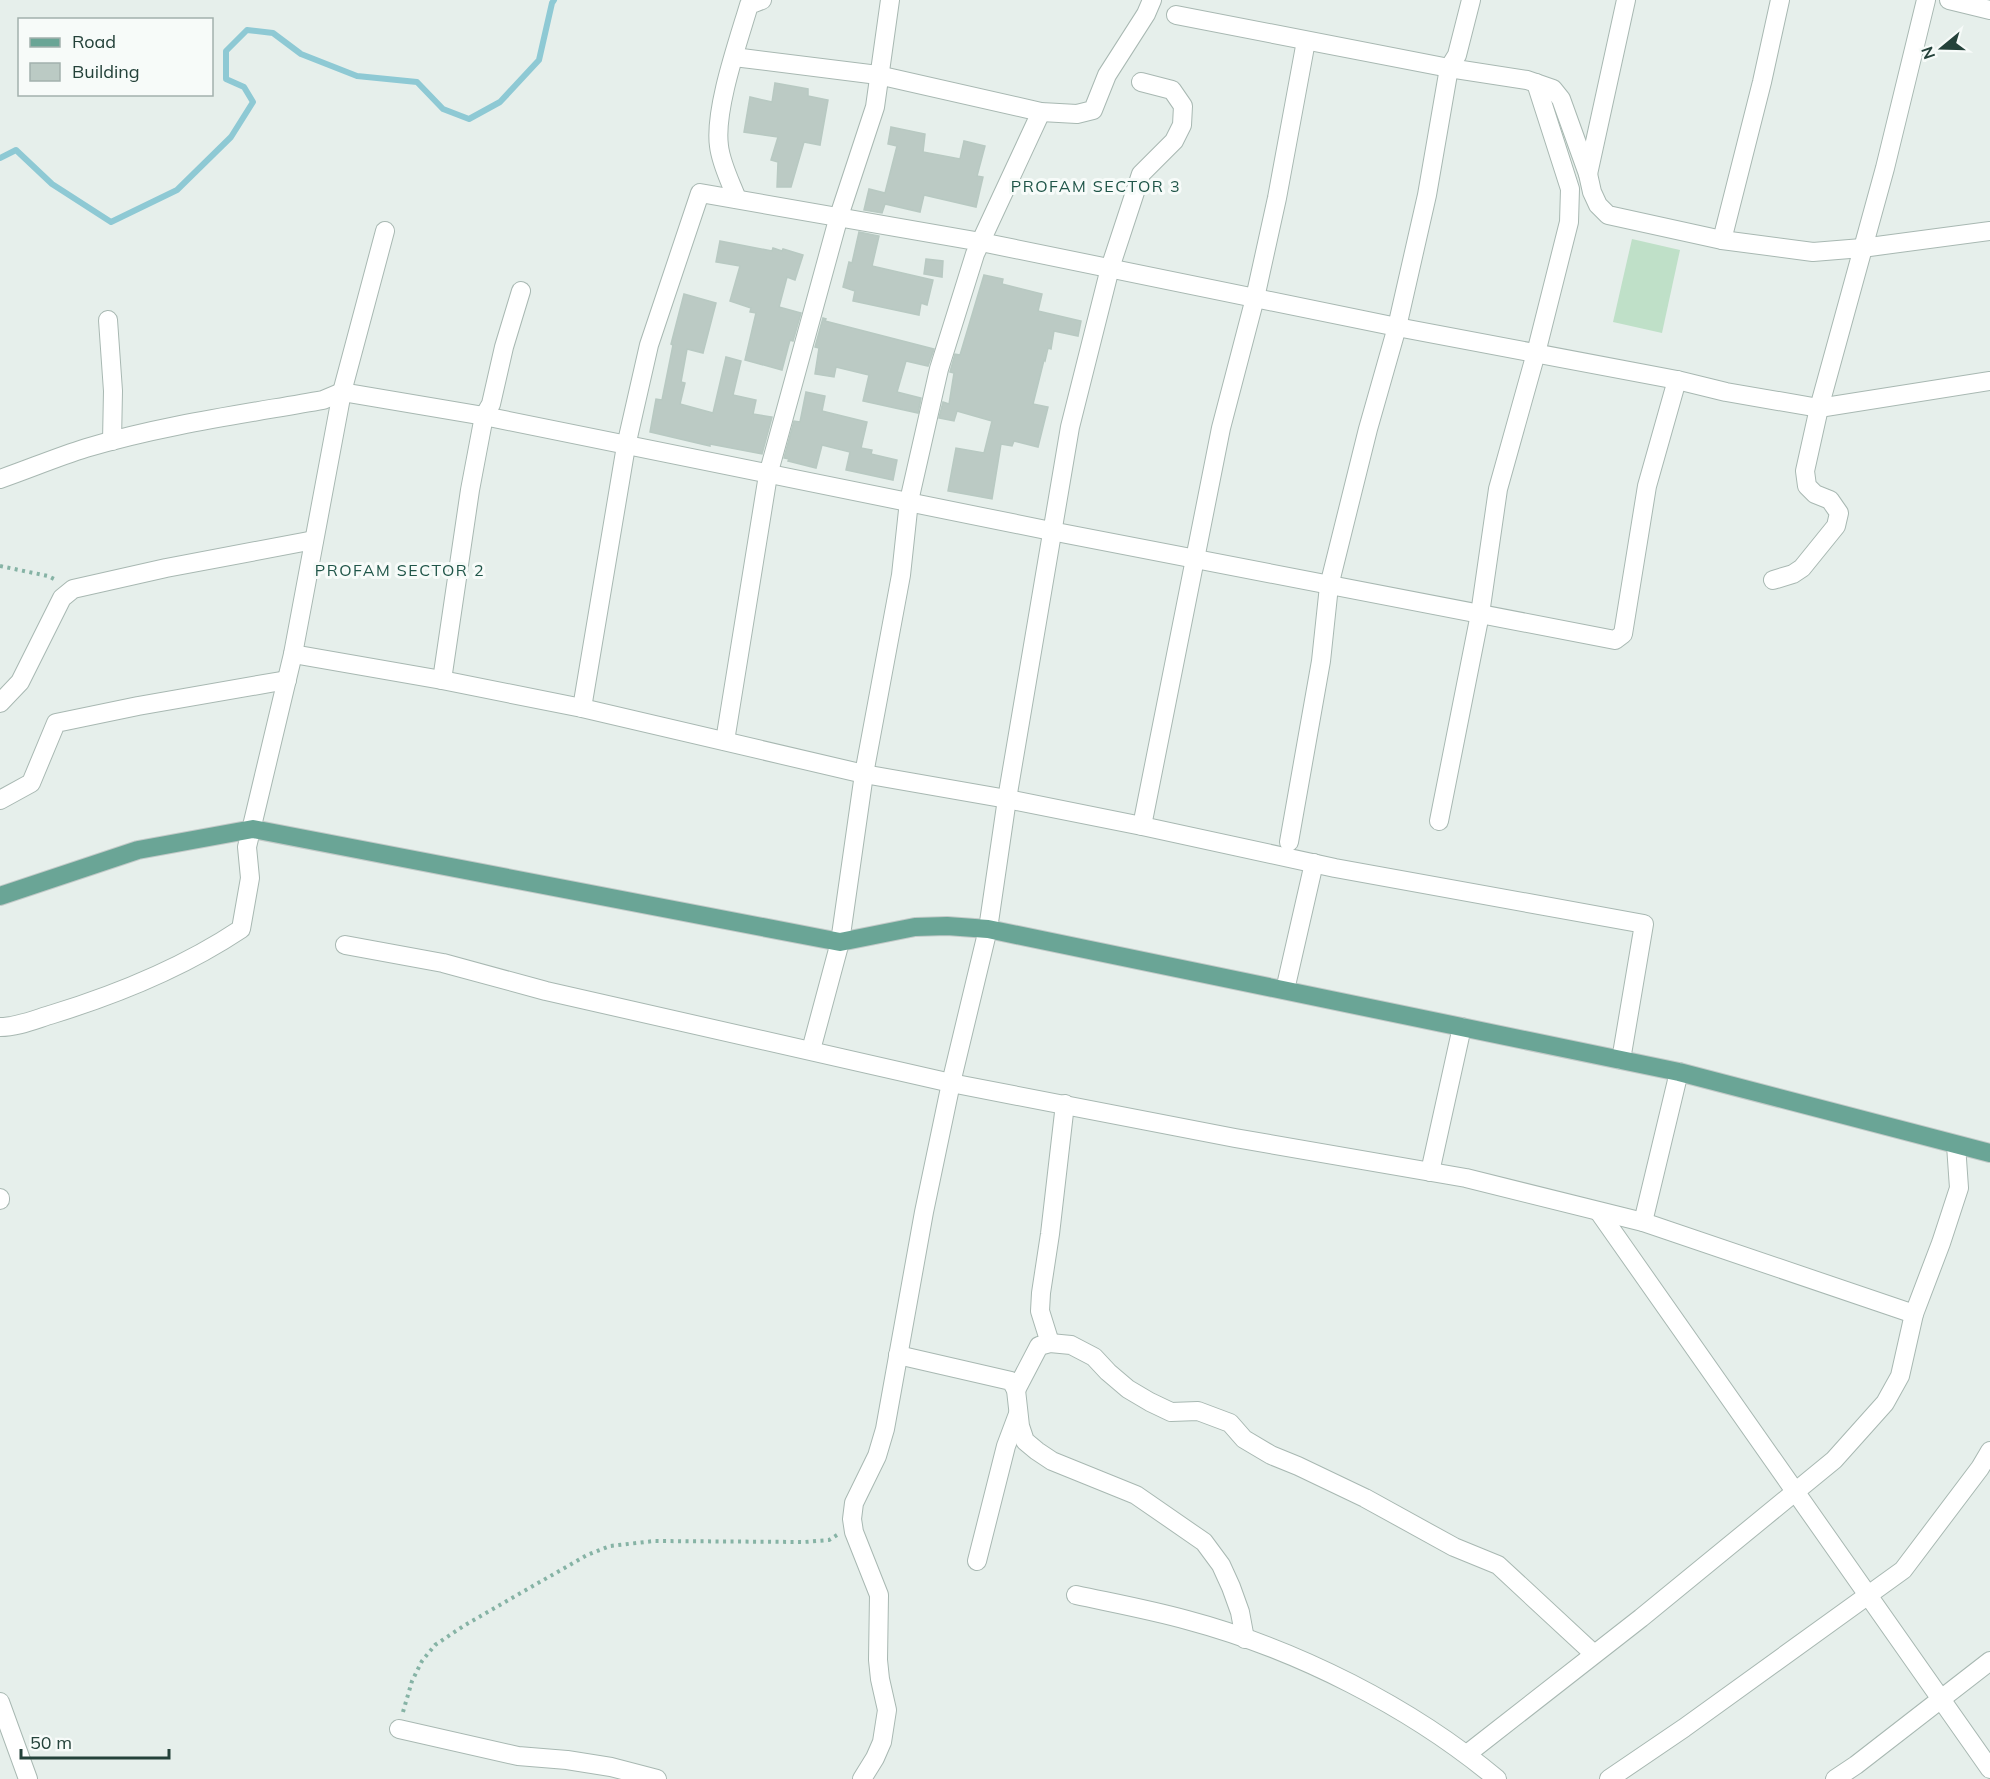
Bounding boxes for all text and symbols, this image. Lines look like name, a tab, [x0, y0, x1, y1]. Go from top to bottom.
legend	[18, 18, 213, 96]
north arrow	[1912, 18, 1972, 78]
text: Road	[72, 30, 116, 53]
text: N	[1916, 44, 1939, 62]
text: Building	[72, 60, 140, 83]
district label: PROFAM SECTOR 3	[1011, 176, 1181, 196]
district label: PROFAM SECTOR 2	[315, 560, 485, 580]
scale bar	[21, 1722, 170, 1760]
text: 50 m	[30, 1731, 72, 1754]

